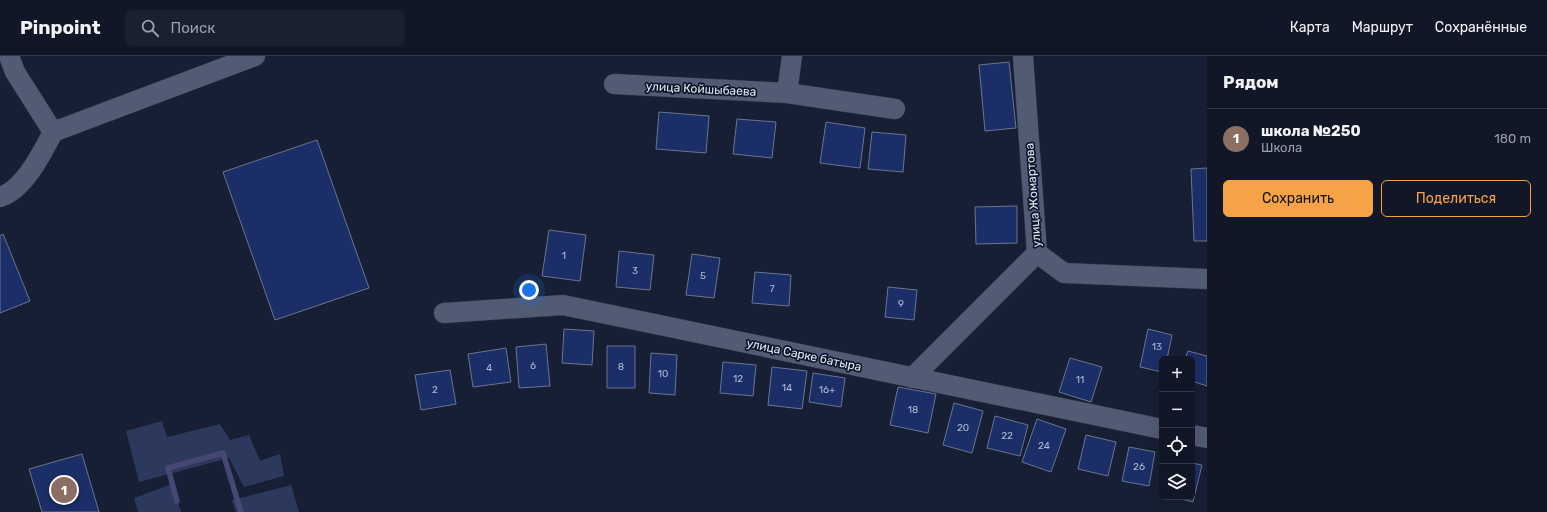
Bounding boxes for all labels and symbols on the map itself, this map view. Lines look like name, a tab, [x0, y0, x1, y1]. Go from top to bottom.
street label: улица Койшыбаева	[645, 79, 757, 99]
street label: улица Жомартова	[1022, 142, 1044, 248]
house number: 1	[562, 250, 566, 262]
house number: 3	[632, 265, 638, 277]
house number: 5	[700, 270, 706, 282]
your location	[519, 280, 539, 300]
house number: 7	[769, 283, 775, 295]
house number: 9	[898, 298, 904, 310]
street label: улица Сарке батыра	[745, 336, 863, 374]
house number: 13	[1152, 341, 1162, 353]
house number: 6	[530, 360, 536, 372]
house number: 8	[618, 361, 624, 373]
house number: 4	[486, 362, 492, 374]
house number: 10	[658, 368, 668, 380]
house number: 12	[733, 373, 743, 385]
house number: 11	[1076, 374, 1084, 386]
house number: 14	[782, 382, 792, 394]
house number: 2	[432, 384, 438, 396]
house number: 16+	[819, 384, 835, 396]
house number: 18	[908, 404, 918, 416]
house number: 20	[957, 422, 969, 434]
house number: 22	[1001, 430, 1013, 442]
house number: 24	[1038, 440, 1050, 452]
house number: 26	[1133, 461, 1145, 473]
pin: 1	[51, 475, 77, 505]

